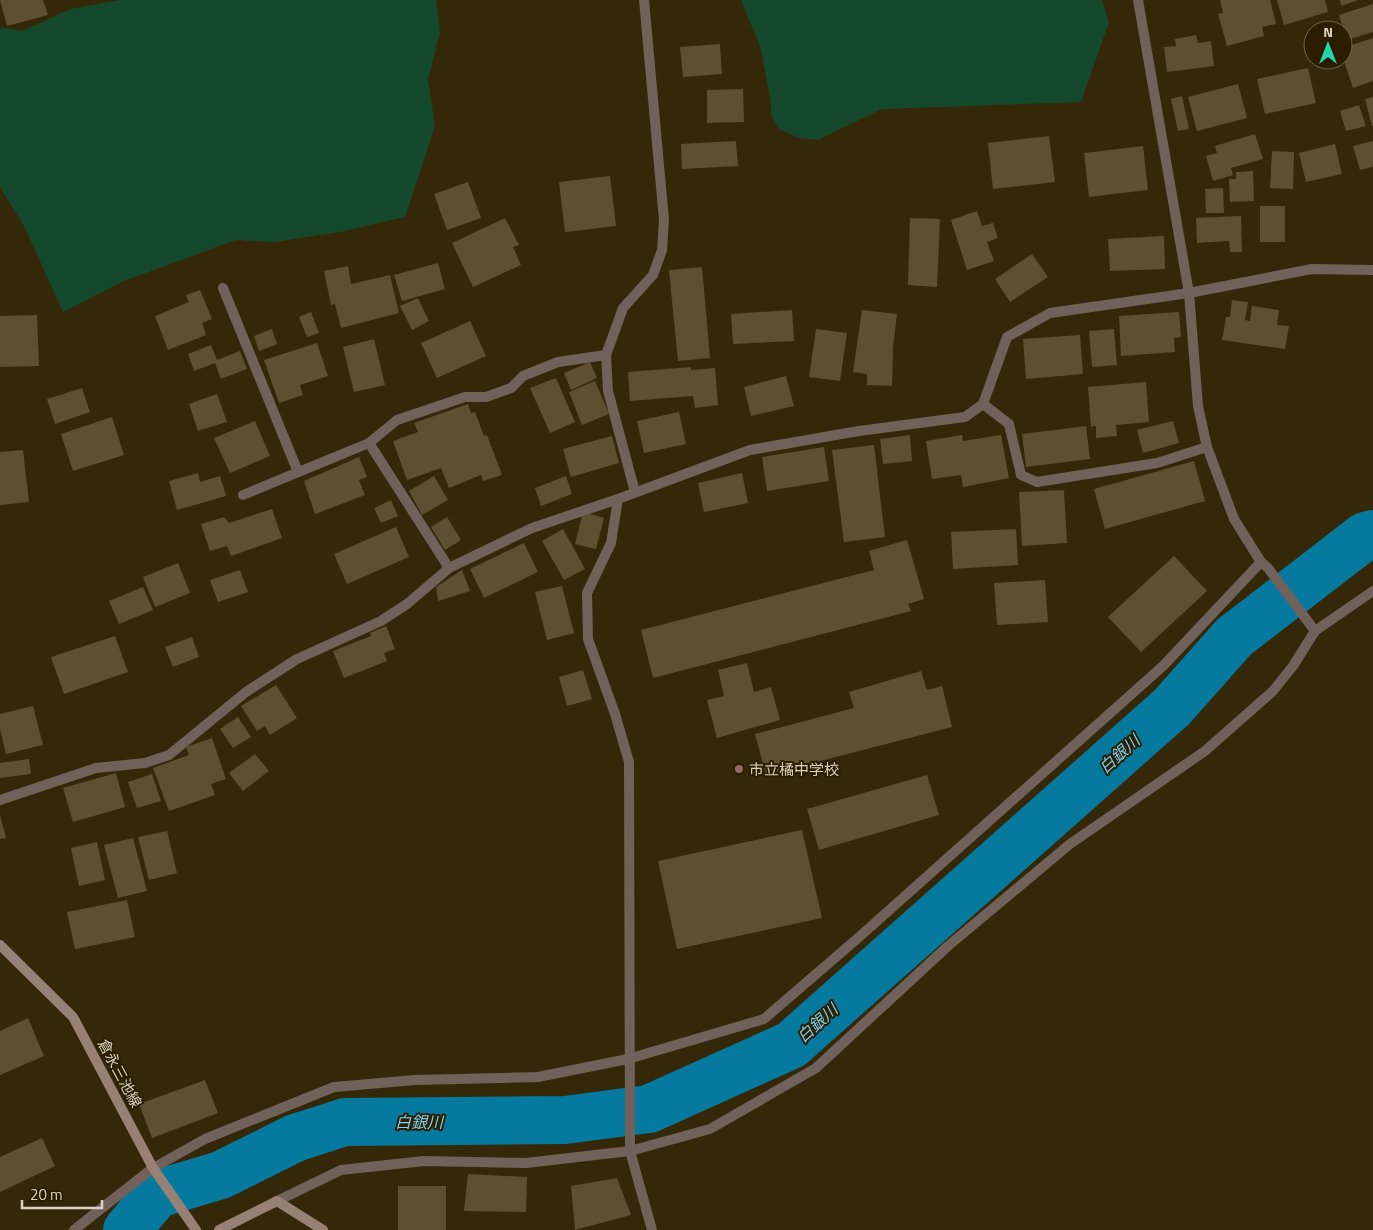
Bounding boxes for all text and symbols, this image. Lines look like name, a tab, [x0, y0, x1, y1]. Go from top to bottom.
north arrow	[1303, 20, 1353, 70]
text: N	[1323, 21, 1333, 42]
water label: 白銀川	[1093, 728, 1146, 779]
place label: 市立橘中学校	[749, 758, 839, 781]
marker: 市立橘中学校	[733, 763, 745, 775]
water label: 白銀川	[791, 997, 844, 1048]
street label: 倉永三池線	[92, 1034, 148, 1112]
water label: 白銀川	[395, 1110, 445, 1134]
scale bar	[22, 1178, 102, 1210]
text: 20 m	[30, 1183, 63, 1206]

